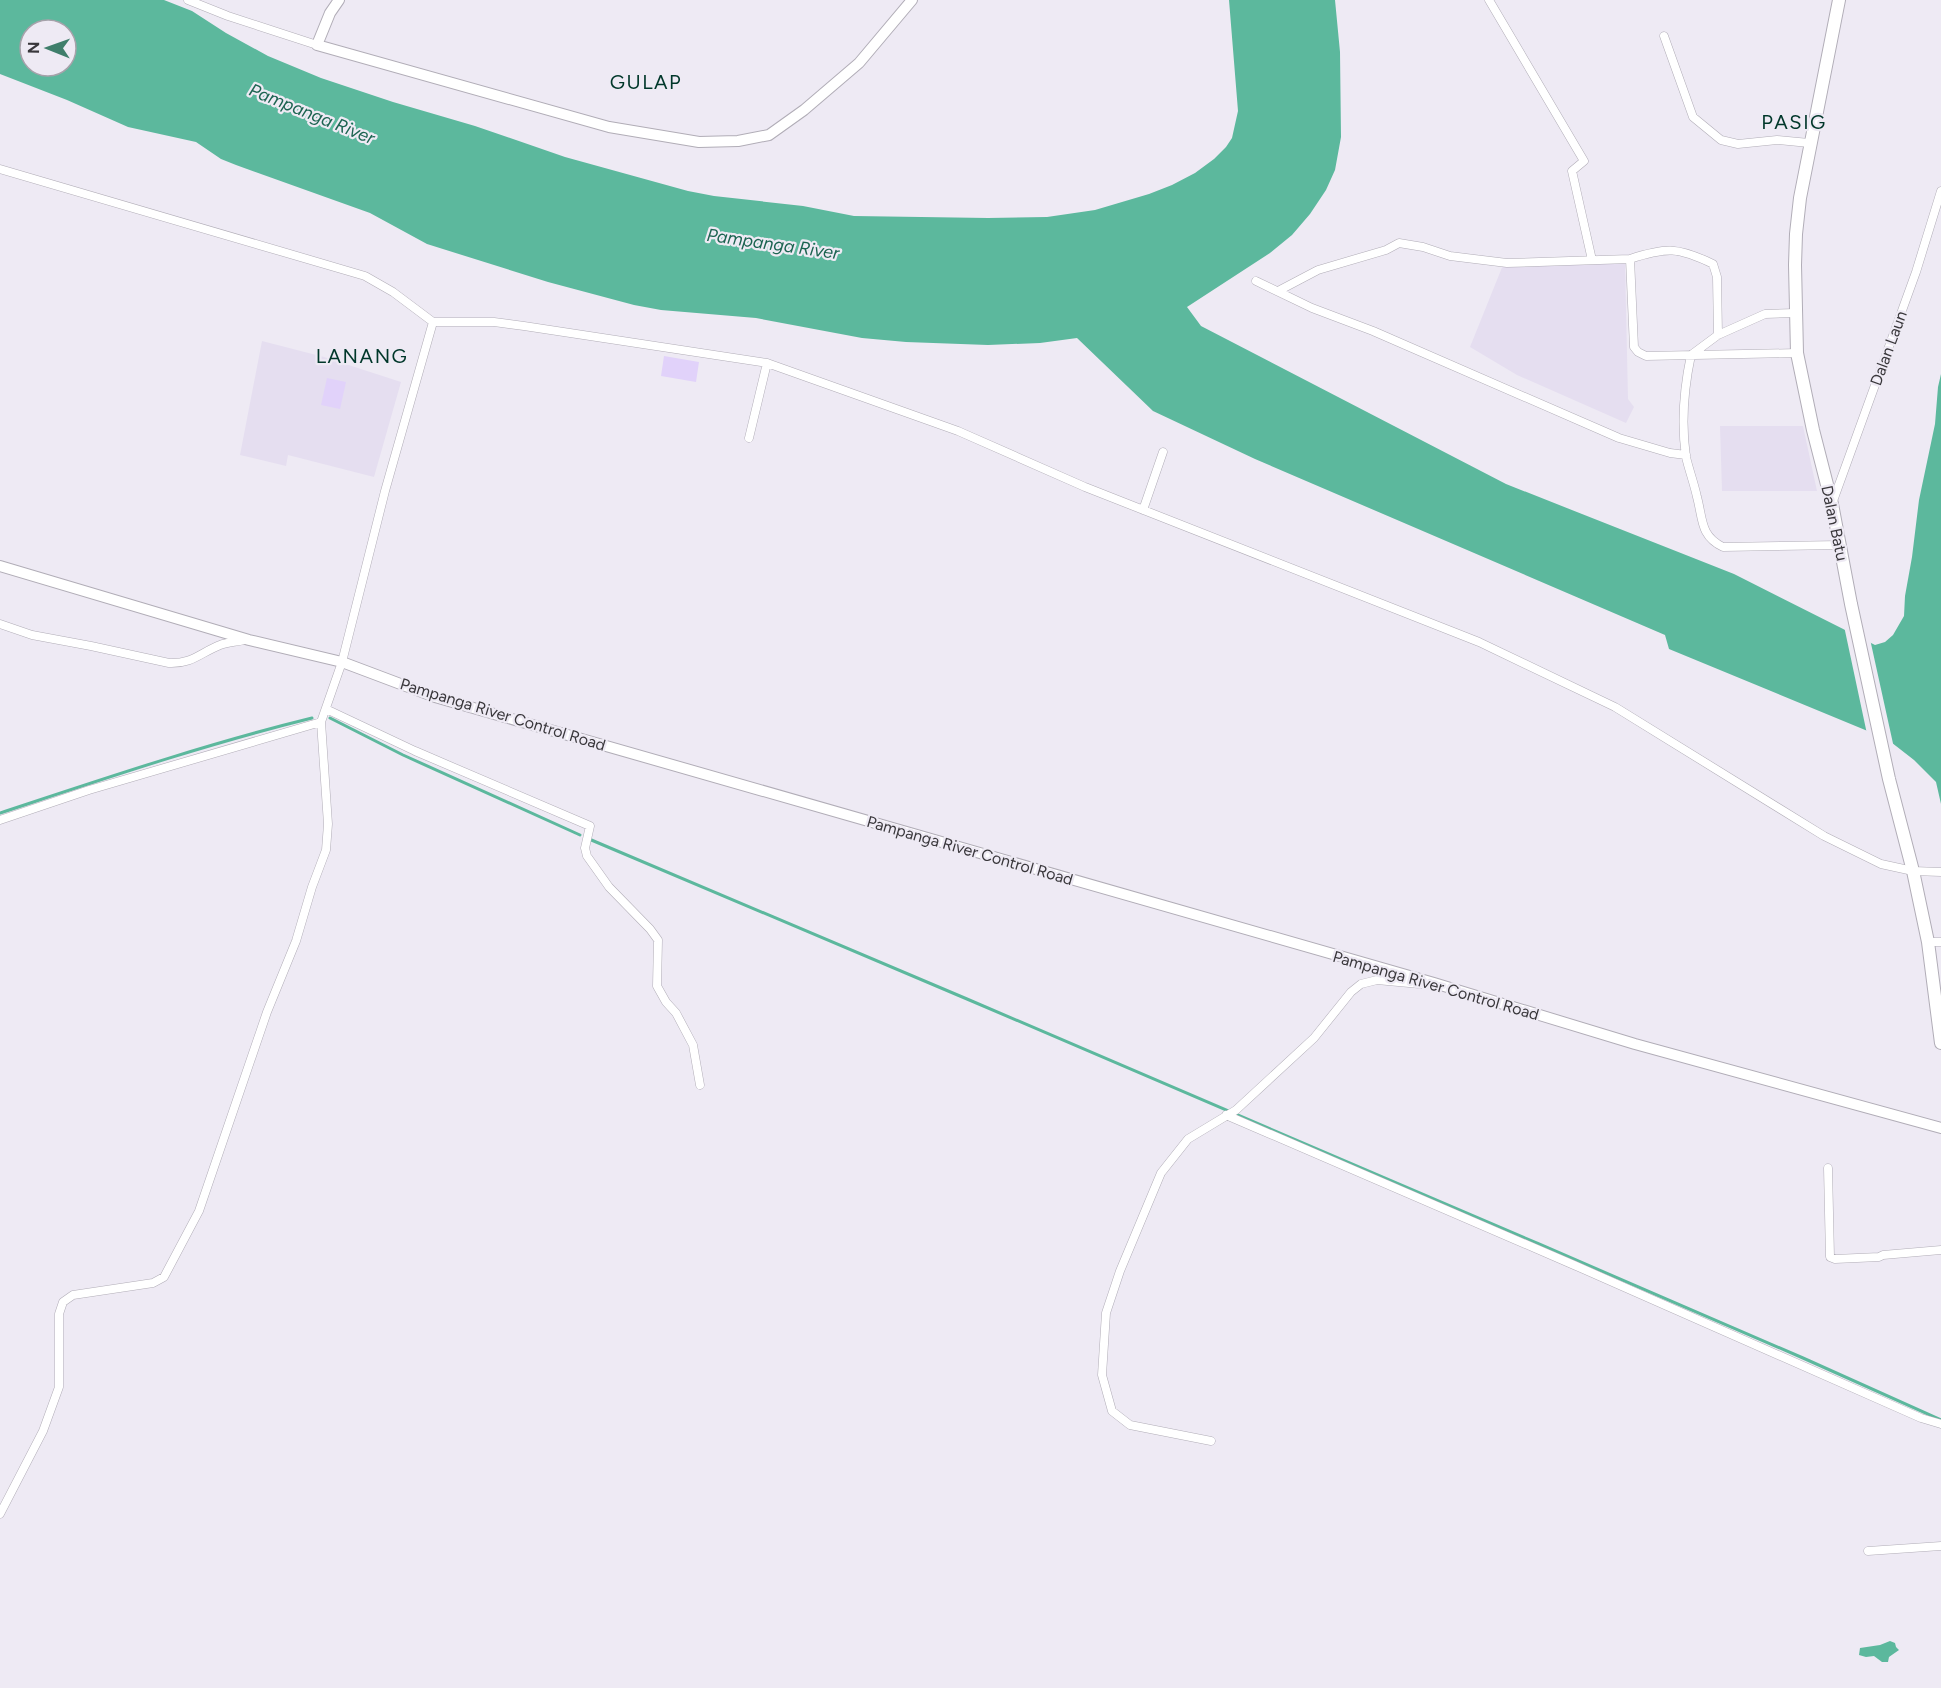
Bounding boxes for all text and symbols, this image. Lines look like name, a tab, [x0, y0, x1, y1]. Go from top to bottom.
north arrow	[18, 18, 78, 78]
text: N	[24, 41, 43, 54]
district label: GULAP	[610, 70, 682, 94]
water label: Pampanga River	[246, 79, 379, 150]
district label: PASIG	[1761, 110, 1827, 134]
water label: Pampanga River	[705, 224, 842, 264]
street label: Dalan Laun	[1866, 308, 1911, 388]
district label: LANANG	[316, 344, 408, 368]
street label: Dalan Batu	[1817, 484, 1852, 563]
street label: Pampanga River Control Road	[398, 674, 608, 755]
street label: Pampanga River Control Road	[865, 812, 1075, 889]
street label: Pampanga River Control Road	[1331, 947, 1541, 1024]

